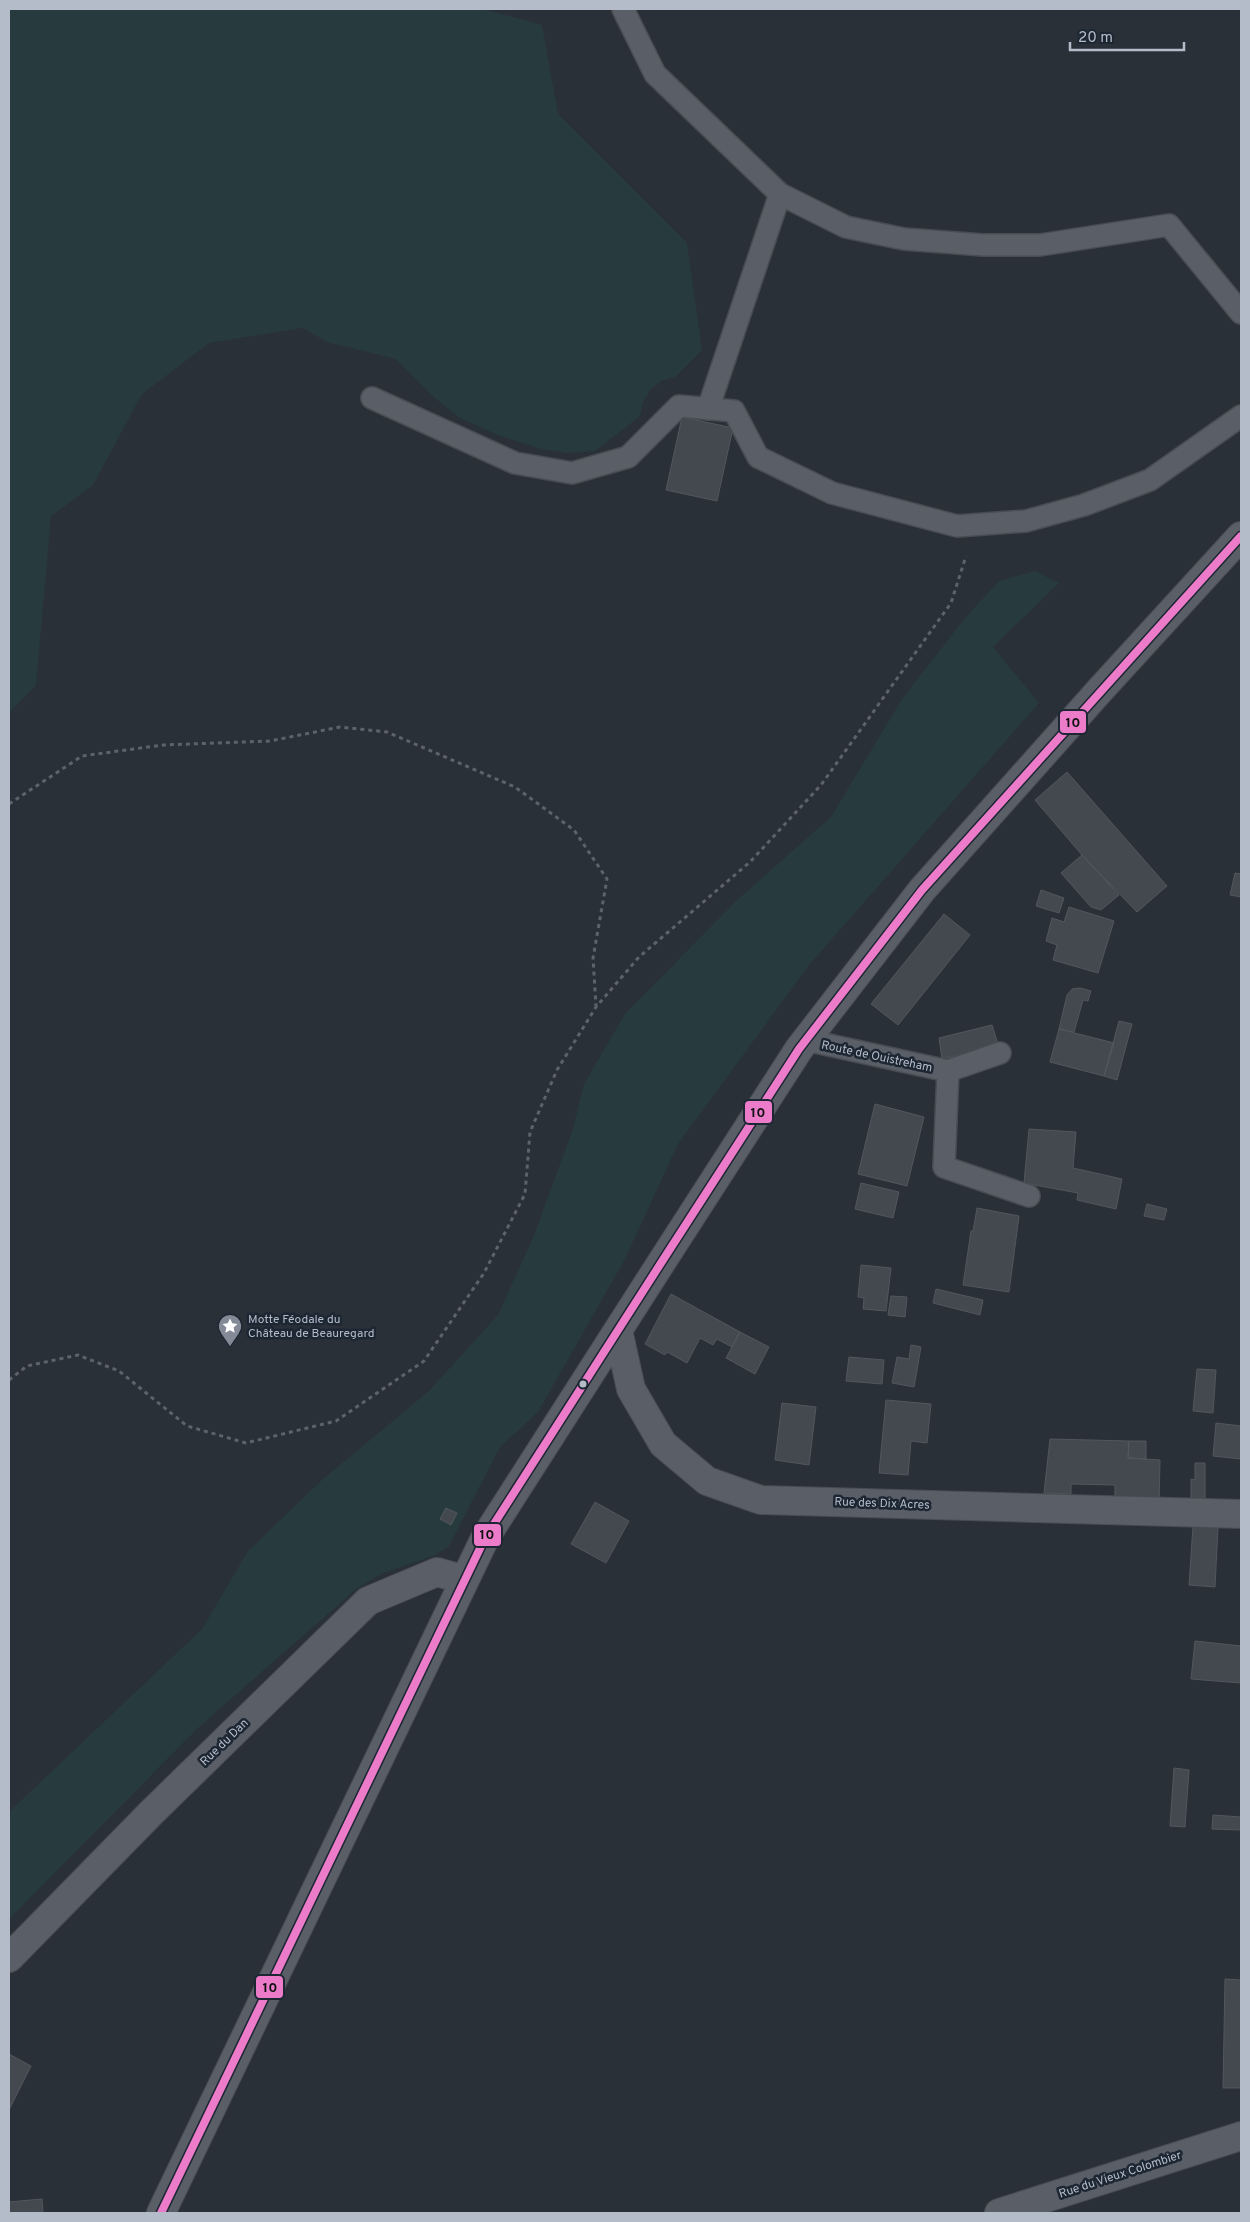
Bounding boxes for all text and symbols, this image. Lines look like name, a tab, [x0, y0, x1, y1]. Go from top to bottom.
scale bar	[1070, 20, 1184, 52]
text: 20 m	[1078, 29, 1113, 48]
line badge: 10	[1059, 710, 1087, 734]
text: 10	[1066, 715, 1080, 732]
street label: Route de Ouistreham	[820, 1037, 934, 1077]
line badge: 10	[744, 1100, 773, 1124]
text: 10	[751, 1105, 765, 1122]
place label: Motte Féodale du Château de Beauregard	[248, 1312, 375, 1342]
place icon: Motte Féodale du Château de Beauregard	[217, 1313, 243, 1347]
unlabelled marker	[578, 1379, 588, 1389]
street label: Rue des Dix Acres	[834, 1494, 930, 1514]
line badge: 10	[473, 1523, 502, 1547]
text: 10	[480, 1527, 494, 1544]
street label: Rue du Dan	[197, 1716, 252, 1770]
line badge: 10	[255, 1975, 284, 1999]
text: 10	[263, 1980, 277, 1997]
street label: Rue du Vieux Colombier	[1057, 2147, 1184, 2202]

